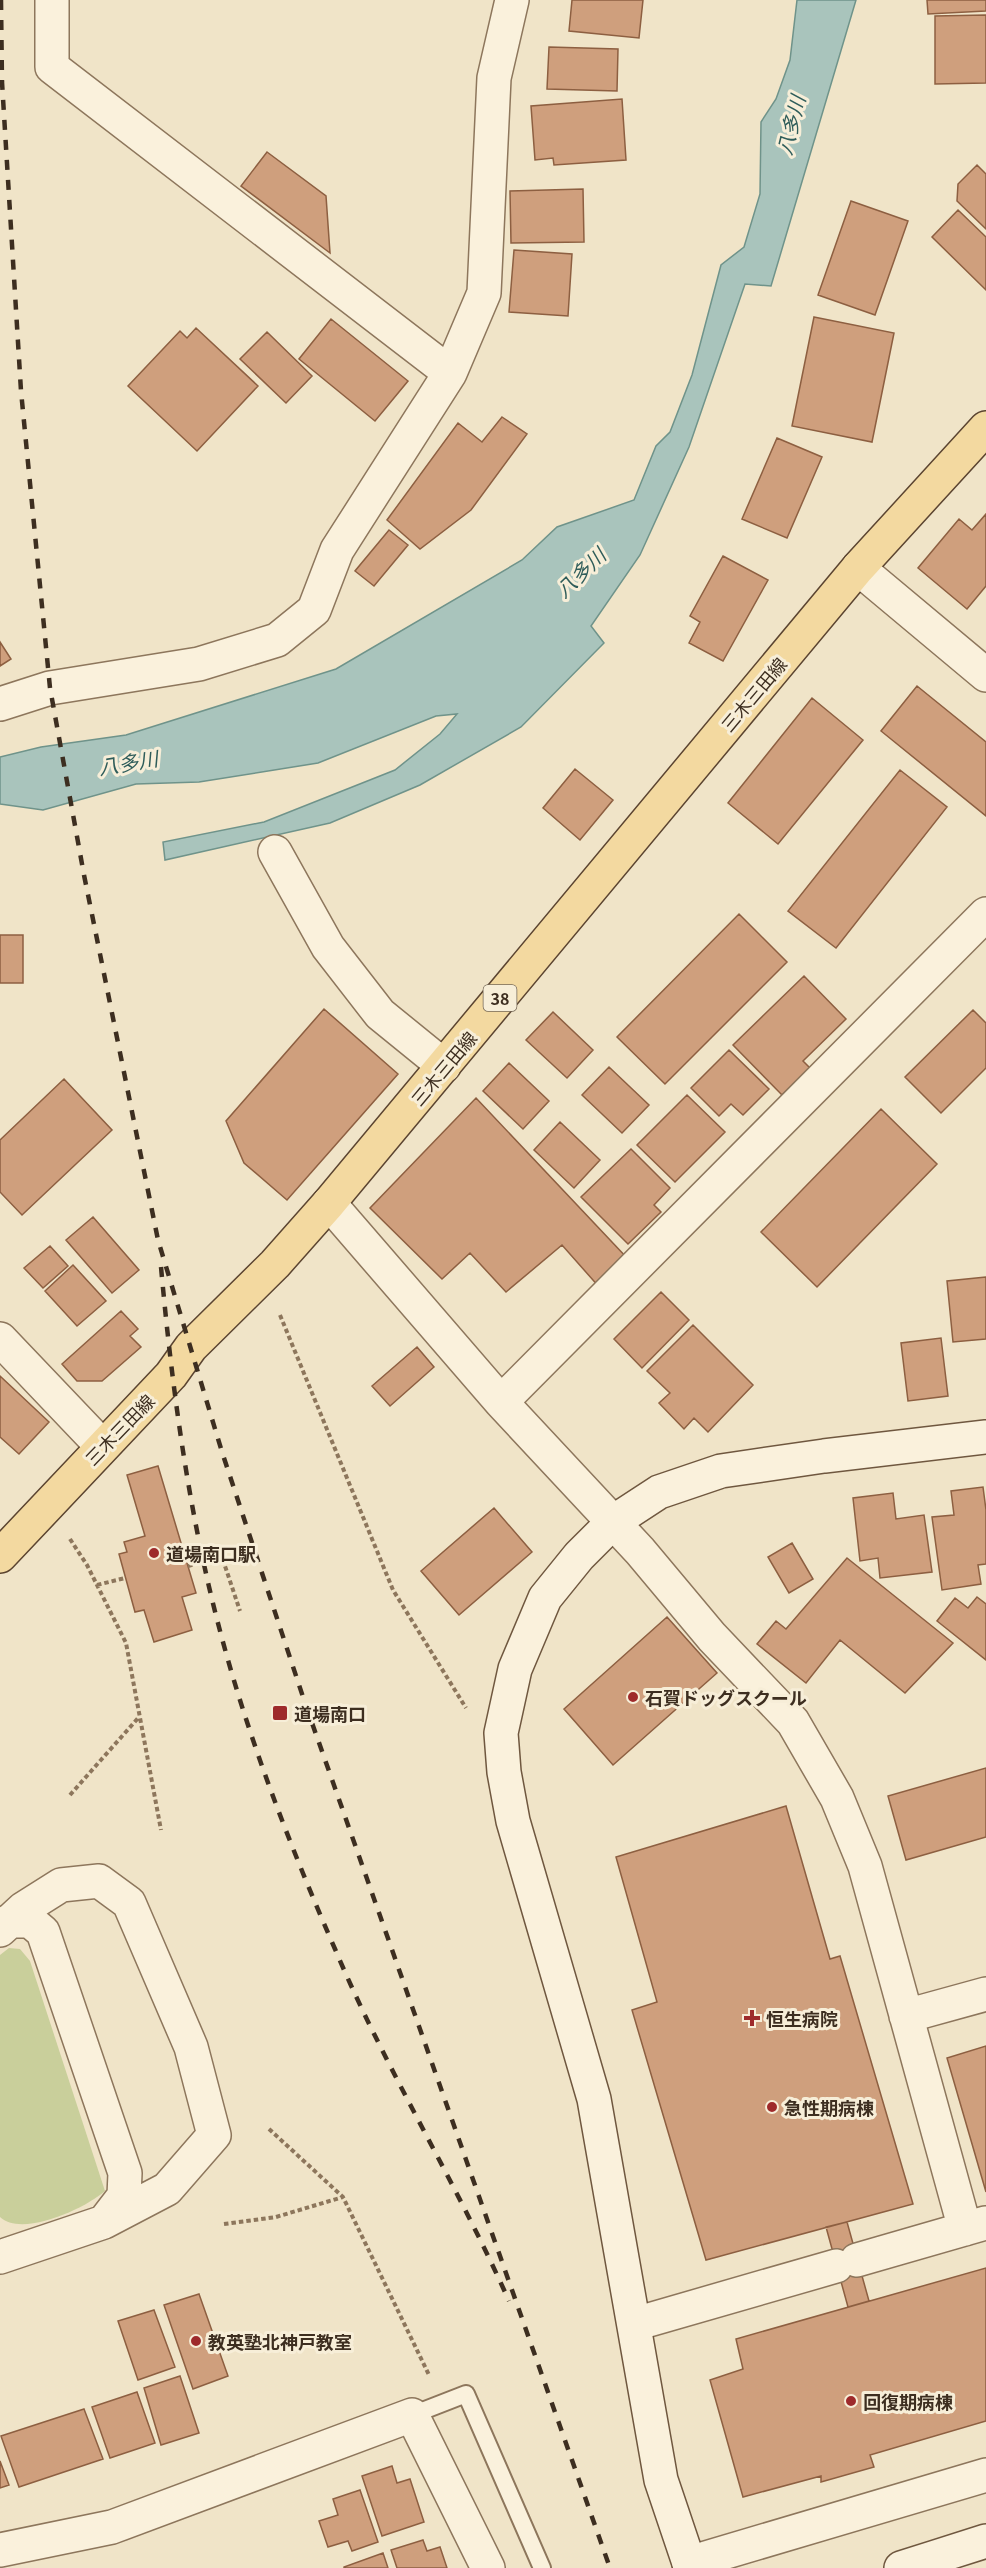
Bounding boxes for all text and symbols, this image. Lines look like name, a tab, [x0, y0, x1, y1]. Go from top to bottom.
water label: 八多川	[769, 90, 812, 158]
water label: 八多川	[548, 539, 613, 603]
street label: 三木三田線	[714, 651, 792, 737]
water label: 八多川	[96, 743, 162, 781]
road number: 38	[484, 985, 516, 1011]
street label: 三木三田線	[404, 1025, 482, 1111]
street label: 三木三田線	[78, 1388, 160, 1470]
place label: 道場南口駅	[166, 1540, 256, 1566]
marker: 道場南口駅	[147, 1546, 161, 1560]
place label: 石賀ドッグスクール	[645, 1684, 807, 1710]
marker: 石賀ドッグスクール	[626, 1690, 640, 1704]
place label: 道場南口	[294, 1700, 366, 1726]
marker: 道場南口	[271, 1704, 289, 1722]
place label: 恒生病院	[766, 2005, 838, 2031]
marker: 恒生病院	[743, 2009, 761, 2027]
place label: 急性期病棟	[784, 2094, 874, 2120]
marker: 急性期病棟	[765, 2100, 779, 2114]
place label: 教英塾北神戸教室	[208, 2328, 352, 2354]
marker: 教英塾北神戸教室	[189, 2334, 203, 2348]
place label: 回復期病棟	[863, 2388, 953, 2414]
marker: 回復期病棟	[844, 2394, 858, 2408]

